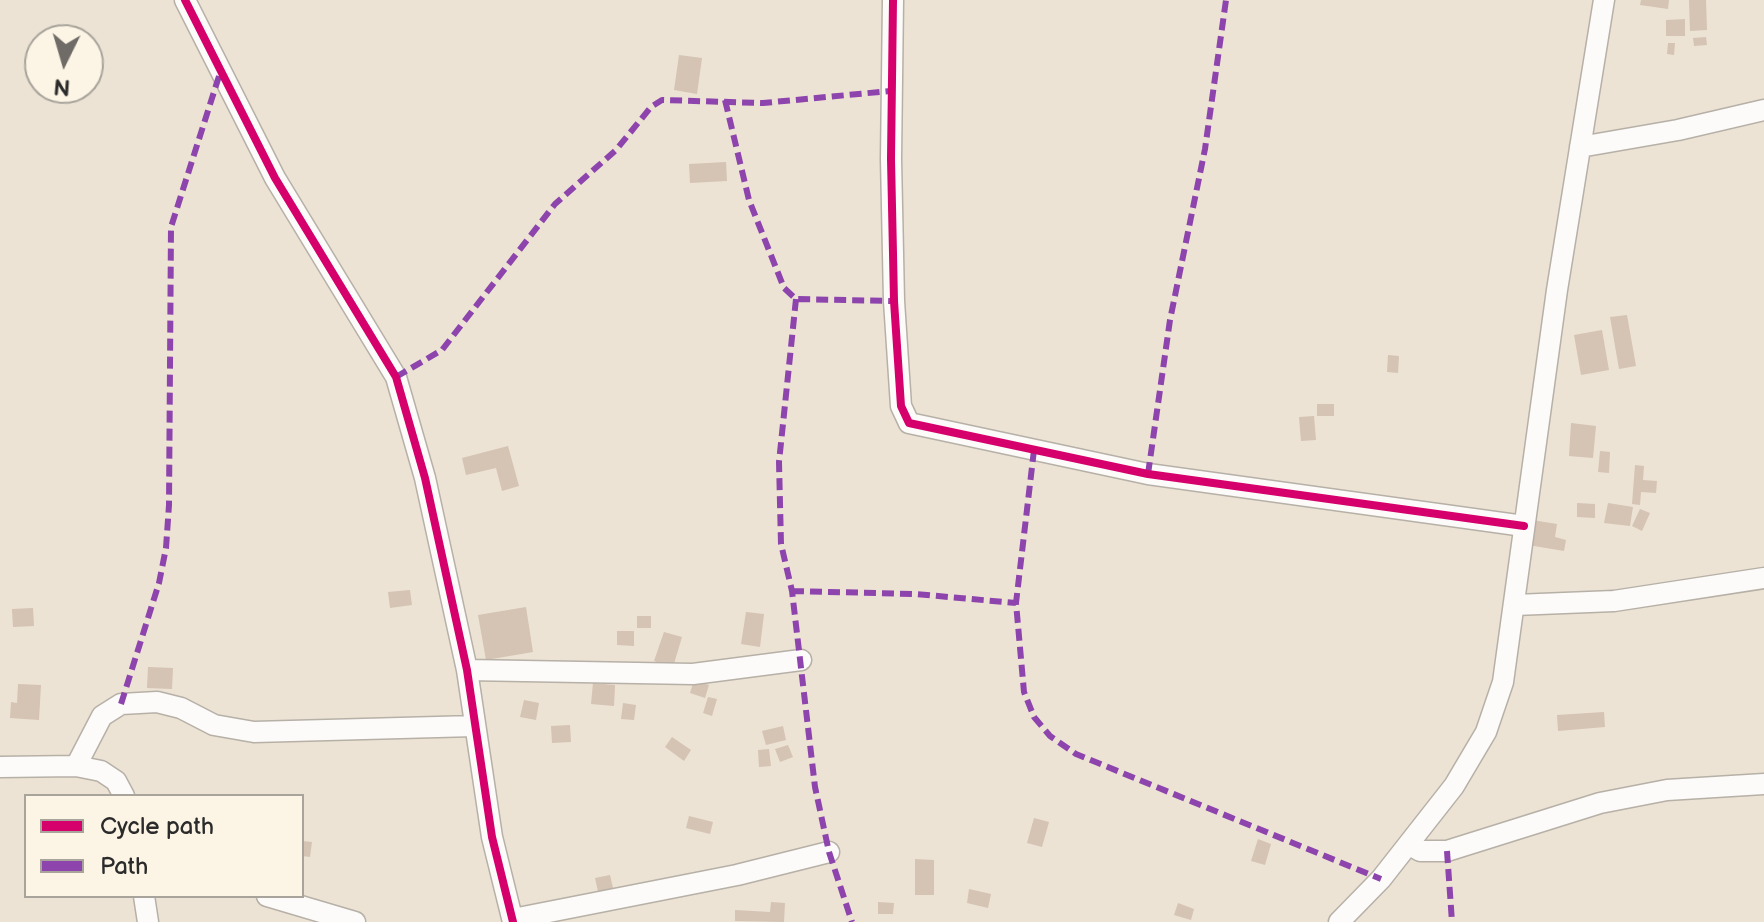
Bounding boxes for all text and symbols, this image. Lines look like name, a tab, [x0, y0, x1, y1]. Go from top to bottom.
north arrow	[24, 24, 104, 104]
text: N	[53, 72, 71, 101]
legend	[24, 794, 304, 898]
text: Cycle path	[100, 812, 214, 841]
text: Path	[100, 852, 148, 881]

